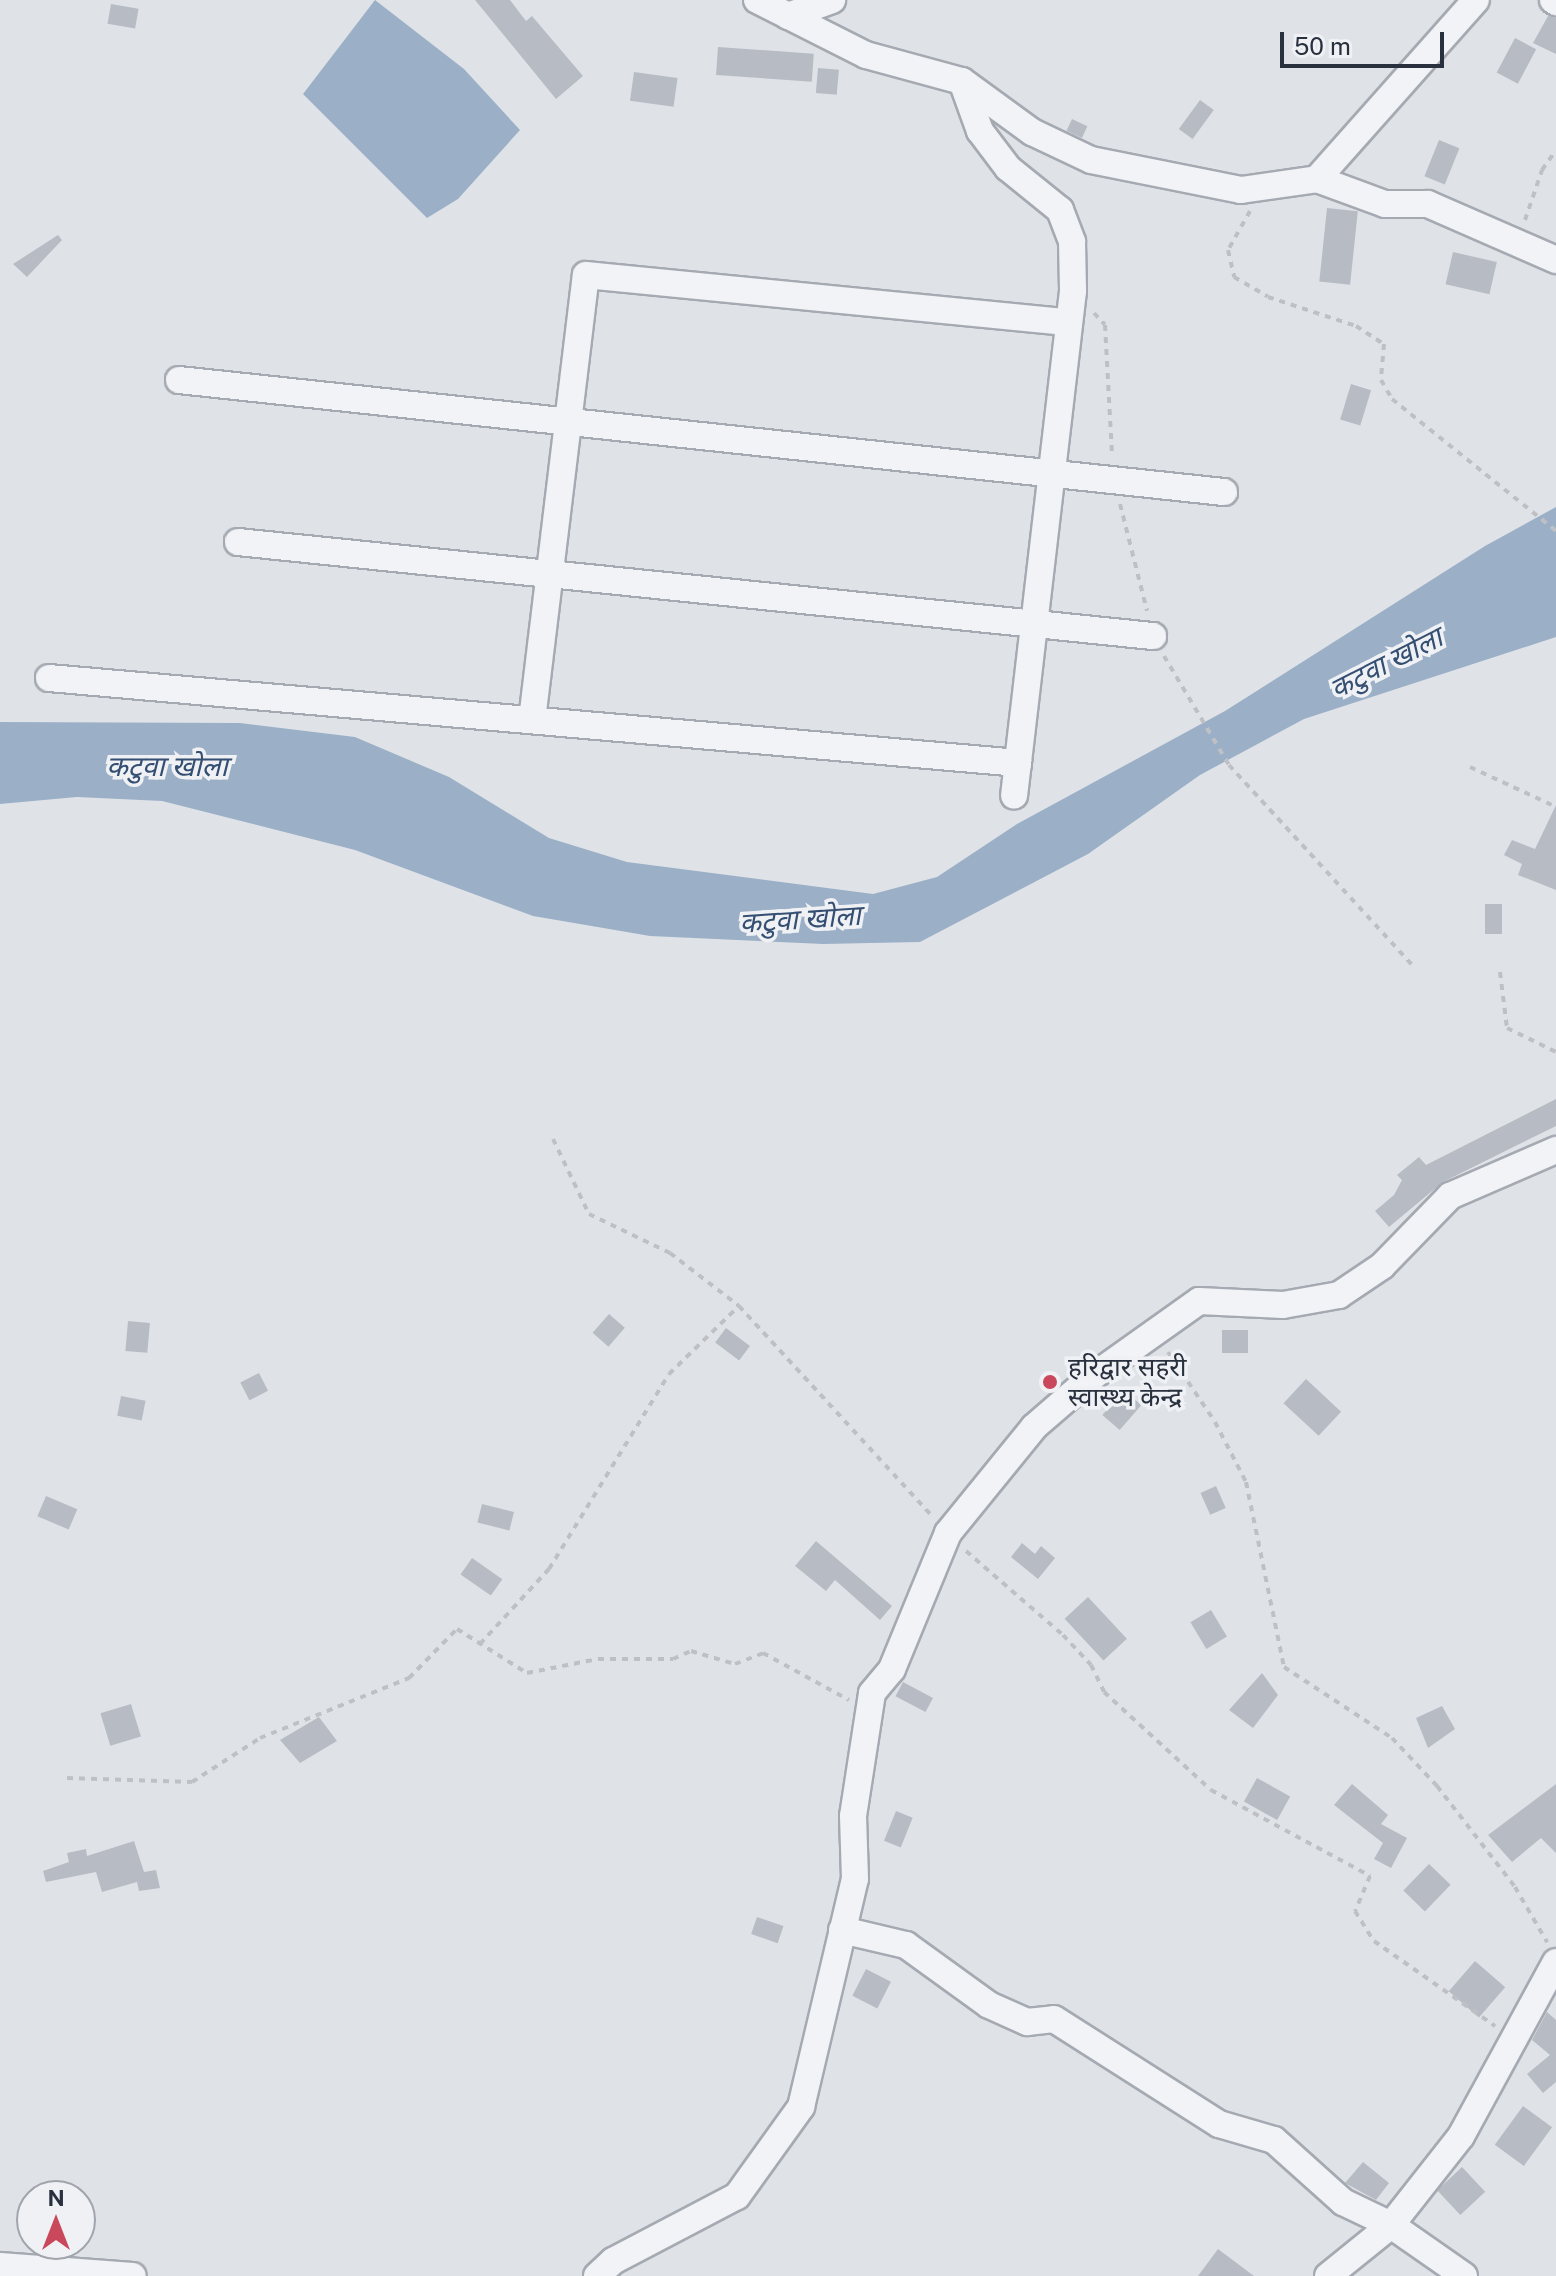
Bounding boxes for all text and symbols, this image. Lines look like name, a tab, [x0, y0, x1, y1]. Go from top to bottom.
scale bar	[1284, 16, 1448, 66]
text: 50 m	[1294, 32, 1351, 60]
water label: कटुवा खोला	[1324, 620, 1448, 706]
water label: कटुवा खोला	[106, 749, 228, 783]
water label: कटुवा खोला	[738, 898, 862, 940]
place label: हरिद्वार सहरी स्वास्थ्य केन्द्र	[1068, 1351, 1187, 1412]
marker: हरिद्वार सहरी स्वास्थ्य केन्द्र	[1039, 1371, 1061, 1393]
north arrow	[16, 2180, 96, 2260]
text: N	[47, 2185, 65, 2211]

